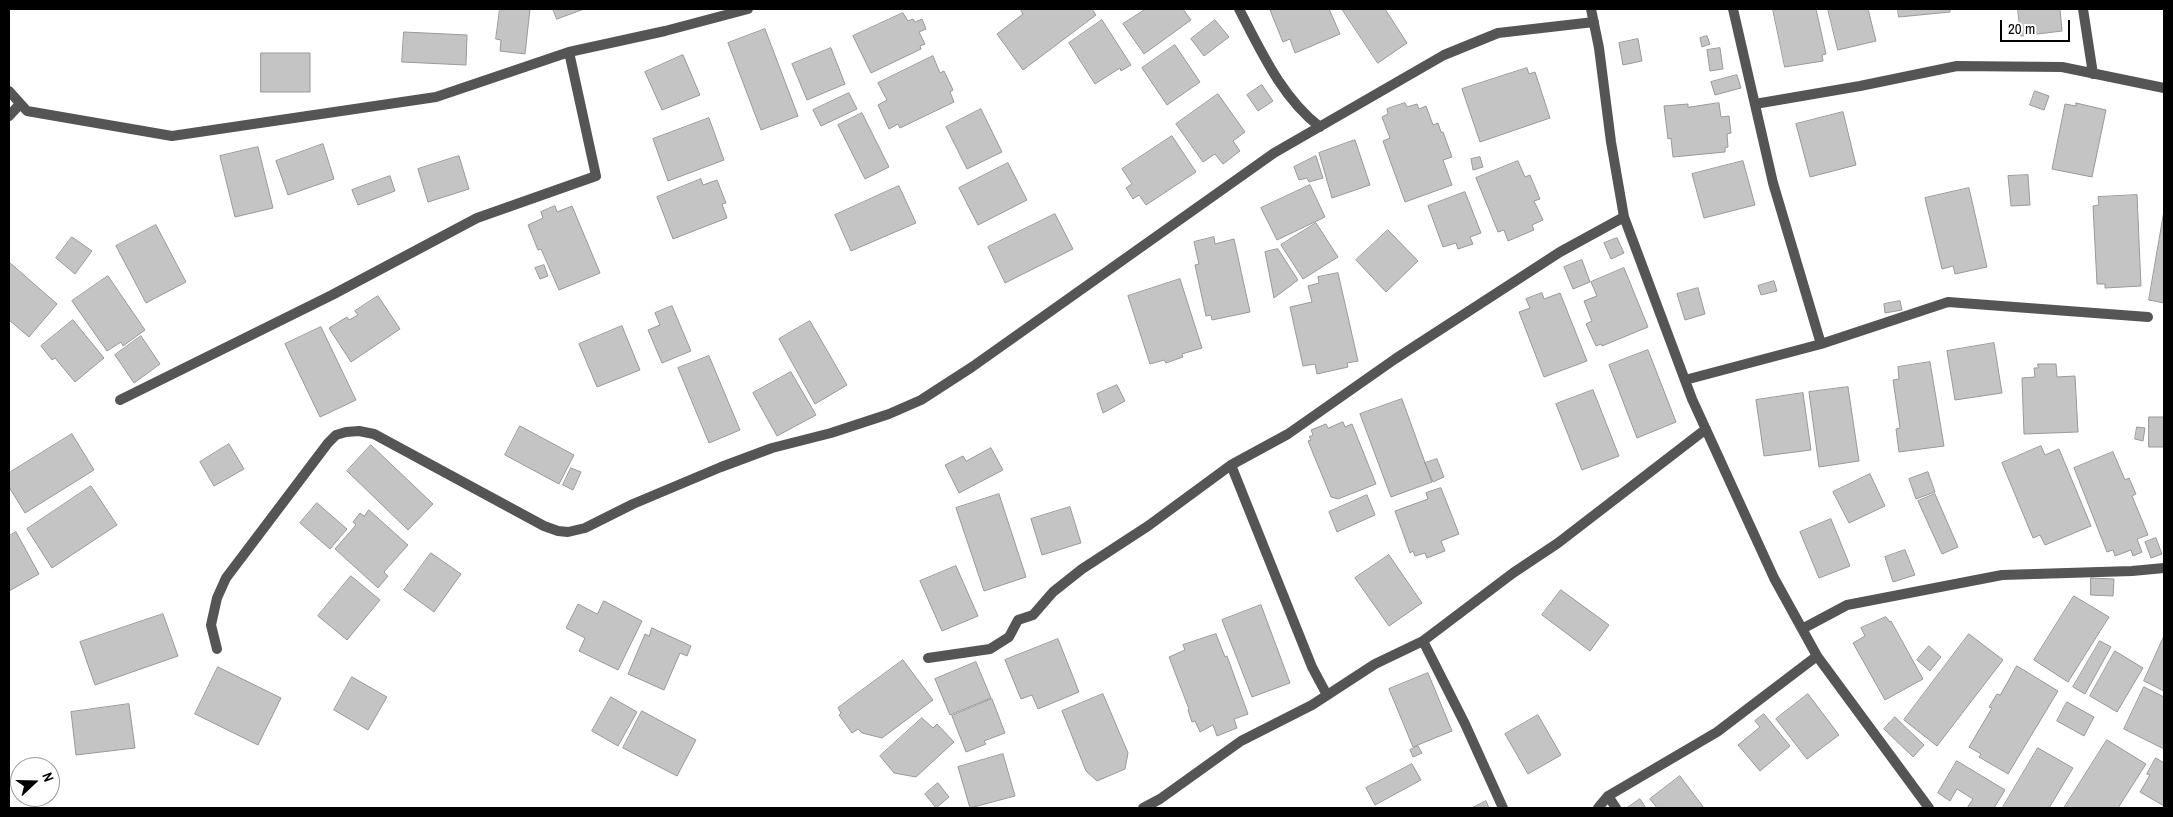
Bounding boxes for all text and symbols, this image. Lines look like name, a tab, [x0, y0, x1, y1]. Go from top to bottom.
scale bar	[2003, 10, 2073, 42]
text: 20 m	[2008, 18, 2035, 39]
north arrow	[10, 757, 60, 807]
text: N	[38, 770, 58, 784]

